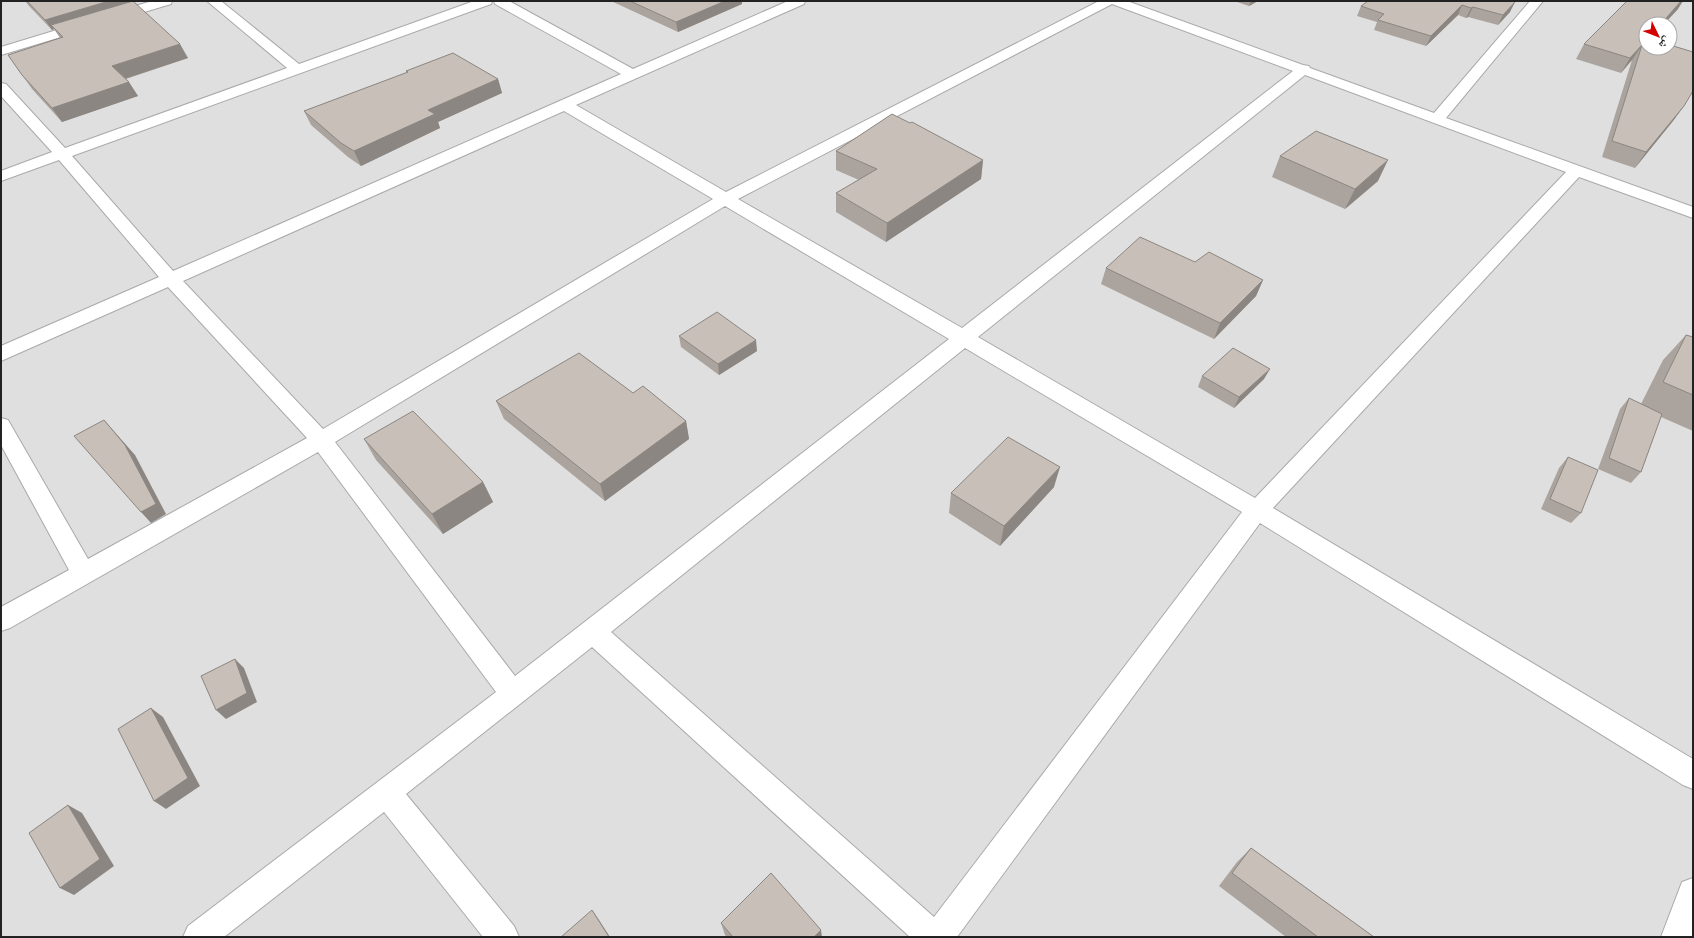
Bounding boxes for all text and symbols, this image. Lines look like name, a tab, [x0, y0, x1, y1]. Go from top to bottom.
north arrow	[1638, 16, 1678, 56]
text: ش	[1655, 33, 1674, 52]

